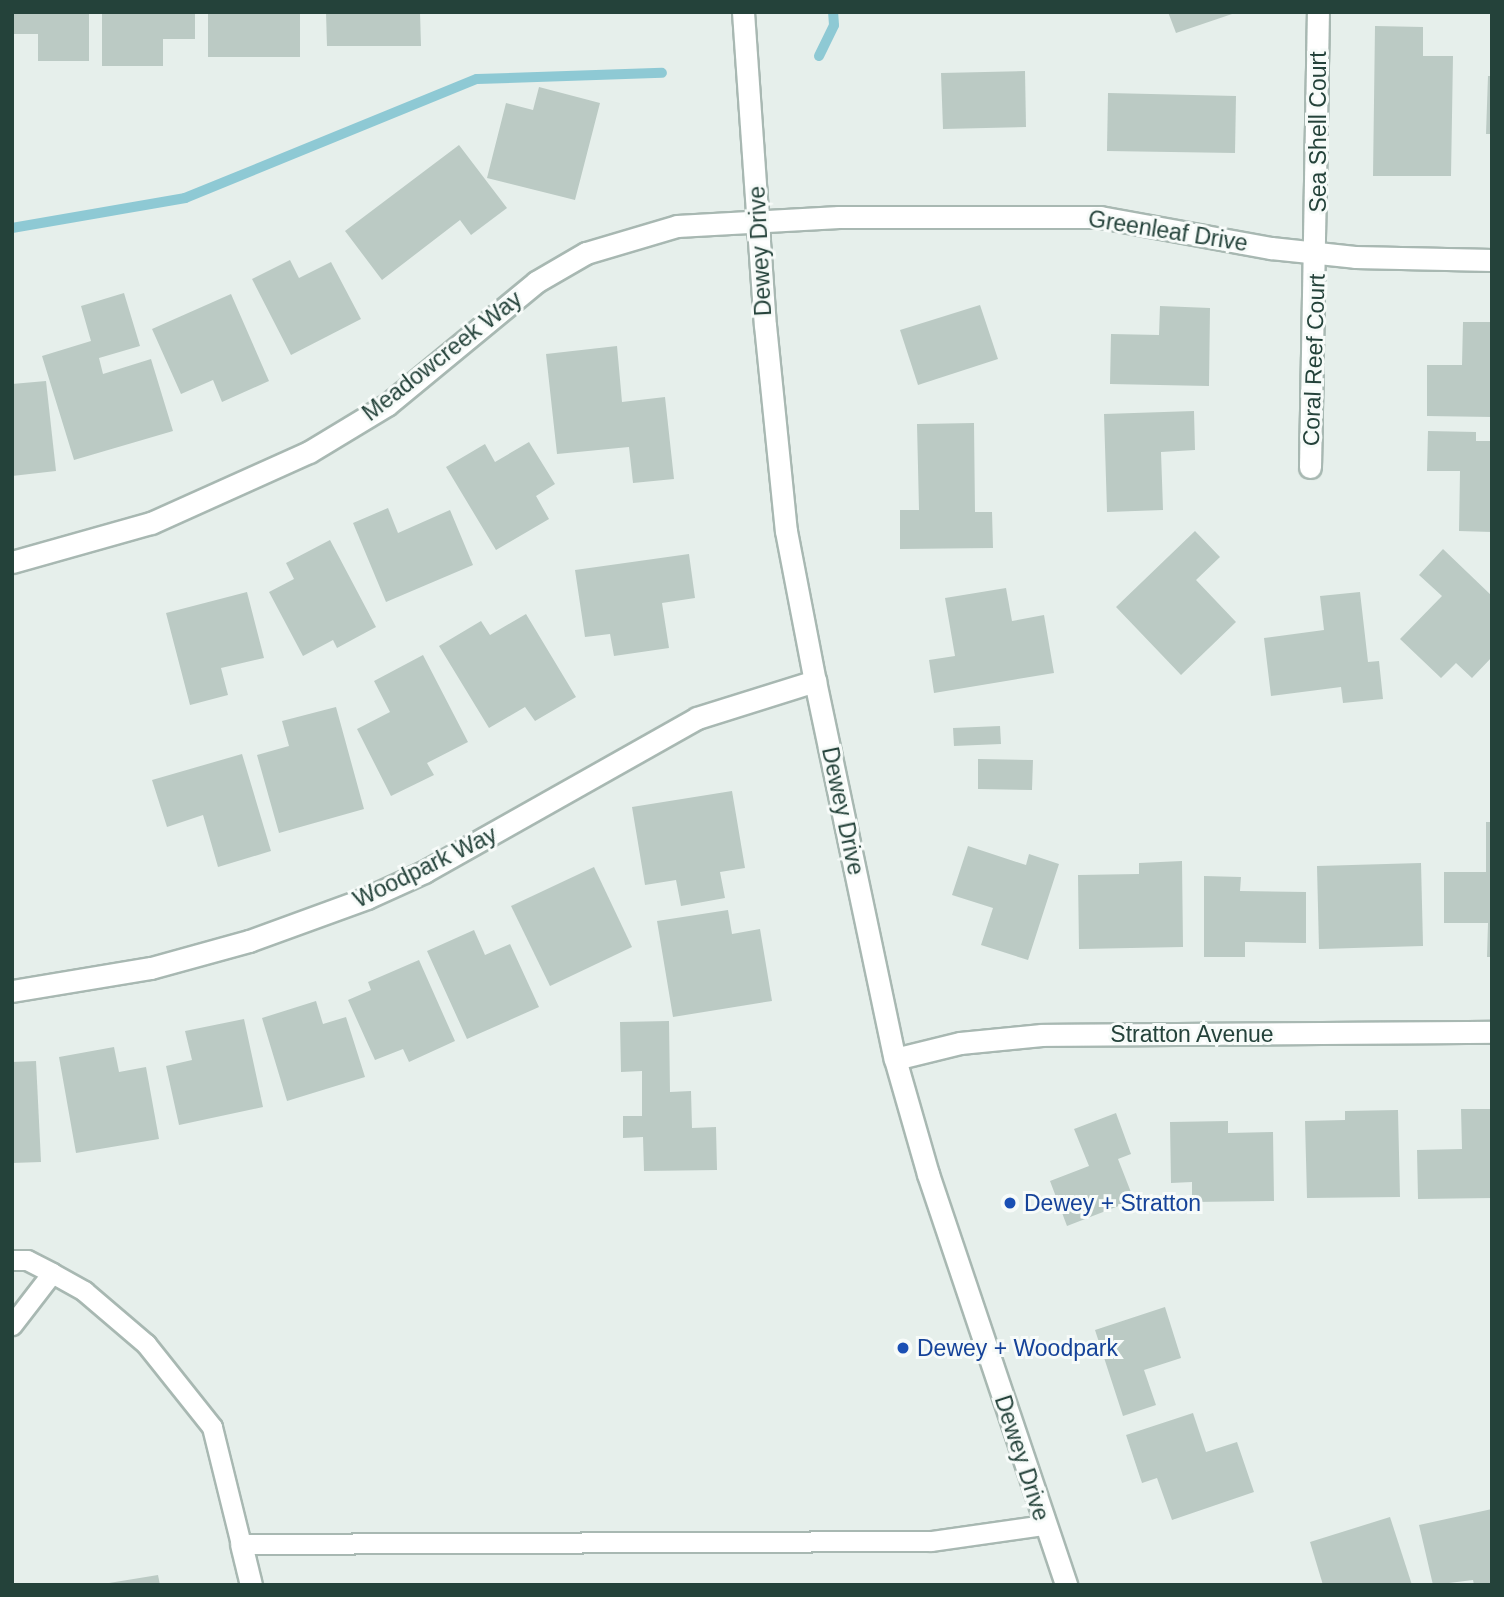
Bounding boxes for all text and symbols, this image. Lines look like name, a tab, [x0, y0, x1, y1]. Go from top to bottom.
street label: Sea Shell Court	[1304, 51, 1332, 213]
street label: Dewey Drive	[743, 185, 777, 317]
street label: Greenleaf Drive	[1086, 205, 1250, 257]
street label: Coral Reef Court	[1297, 273, 1331, 447]
street label: Meadowcreek Way	[357, 285, 527, 427]
street label: Dewey Drive	[816, 744, 870, 878]
street label: Woodpark Way	[349, 820, 501, 914]
street label: Stratton Avenue	[1110, 1020, 1274, 1048]
place label: Dewey + Stratton	[1024, 1189, 1201, 1217]
marker: Dewey + Stratton	[1002, 1195, 1018, 1211]
place label: Dewey + Woodpark	[917, 1334, 1118, 1362]
marker: Dewey + Woodpark	[895, 1340, 911, 1356]
street label: Dewey Drive	[989, 1392, 1055, 1524]

